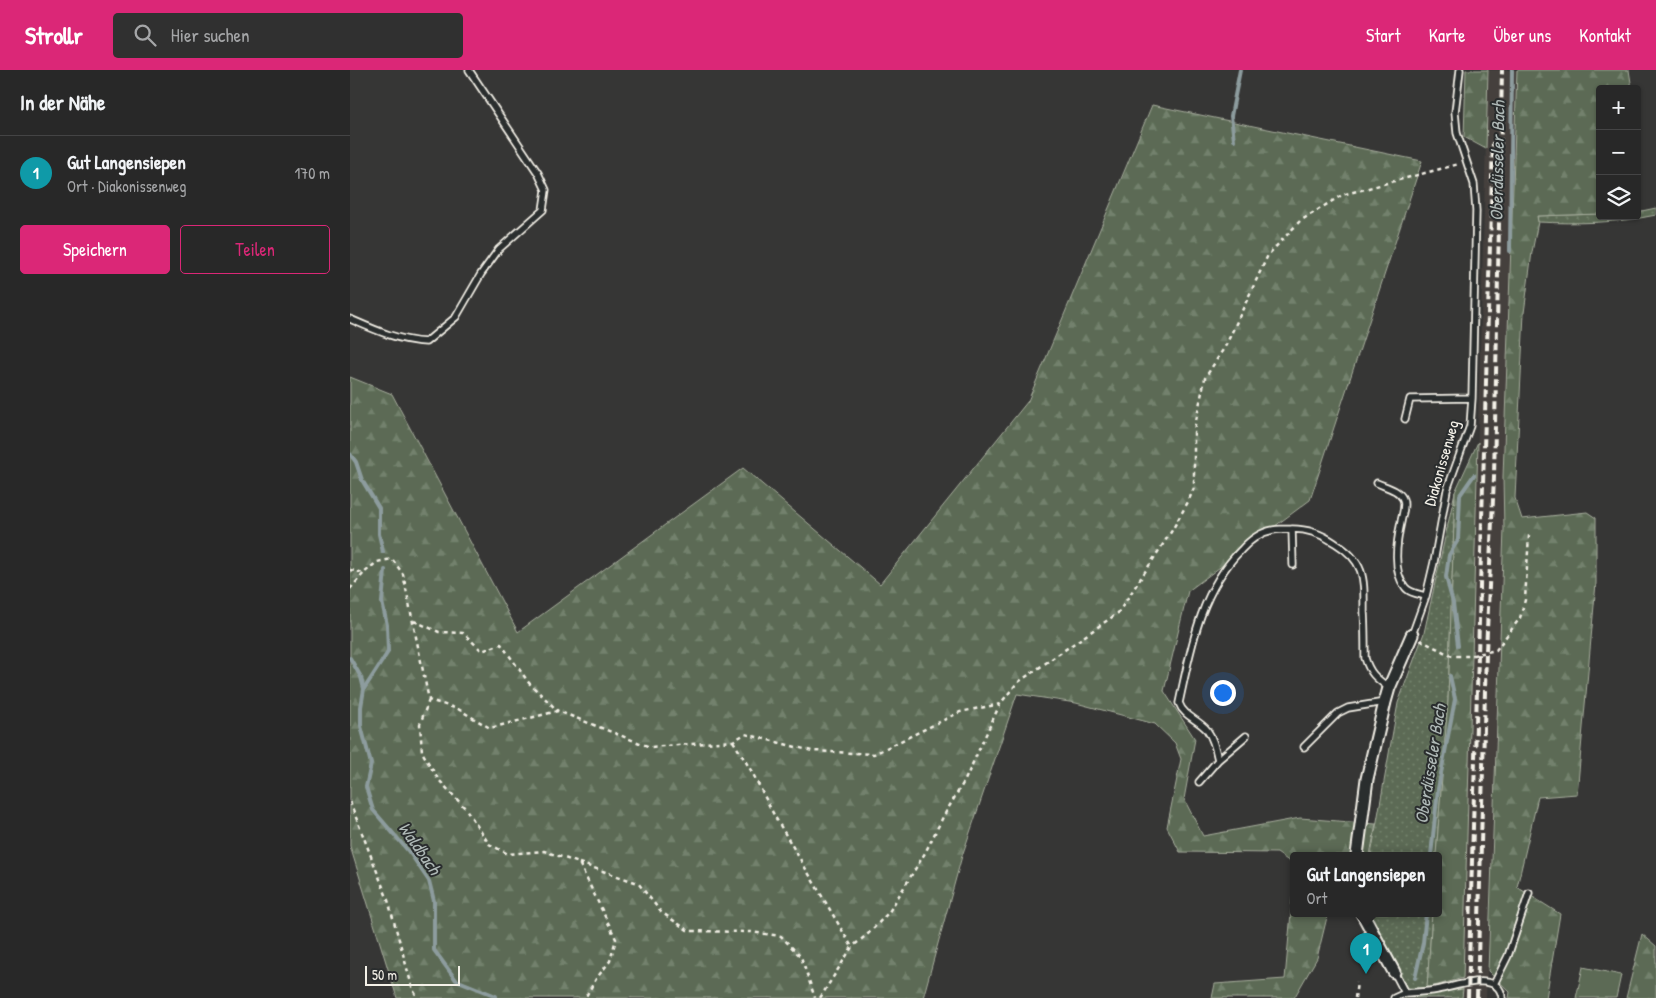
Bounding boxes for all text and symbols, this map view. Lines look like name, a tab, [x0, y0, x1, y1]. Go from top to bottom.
search box	[113, 13, 463, 58]
text: Strollr	[25, 19, 83, 51]
icon: search	[131, 21, 159, 49]
text: Hier suchen	[171, 22, 250, 48]
text: Start	[1366, 23, 1401, 48]
text: Karte	[1429, 23, 1465, 48]
text: Über uns	[1493, 23, 1551, 48]
text: Kontakt	[1579, 23, 1631, 48]
map controls	[1596, 85, 1641, 220]
button: +	[1596, 85, 1641, 130]
text: In der Nähe	[20, 88, 105, 117]
water label: Oberdüsseler Bach	[1483, 99, 1511, 221]
button: −	[1596, 130, 1641, 175]
text: Gut Langensiepen	[67, 149, 186, 175]
text: 1	[33, 162, 39, 184]
text: 170 m	[295, 162, 330, 184]
text: Ort · Diakonissenweg	[67, 175, 186, 197]
button: layers	[1596, 175, 1641, 220]
button: Speichern	[20, 225, 170, 274]
button: Teilen	[180, 225, 330, 274]
street label: Diakonissenweg	[1418, 418, 1464, 508]
your location	[1210, 680, 1236, 706]
water label: Oberdüsseler Bach	[1408, 701, 1452, 825]
water label: Waldbach	[393, 817, 448, 881]
popup	[1290, 852, 1442, 917]
text: Gut Langensiepen	[1307, 861, 1425, 887]
text: Ort	[1307, 887, 1327, 909]
pin: 1	[1350, 933, 1382, 974]
scale bar	[365, 963, 460, 986]
text: 50 m	[372, 965, 397, 984]

